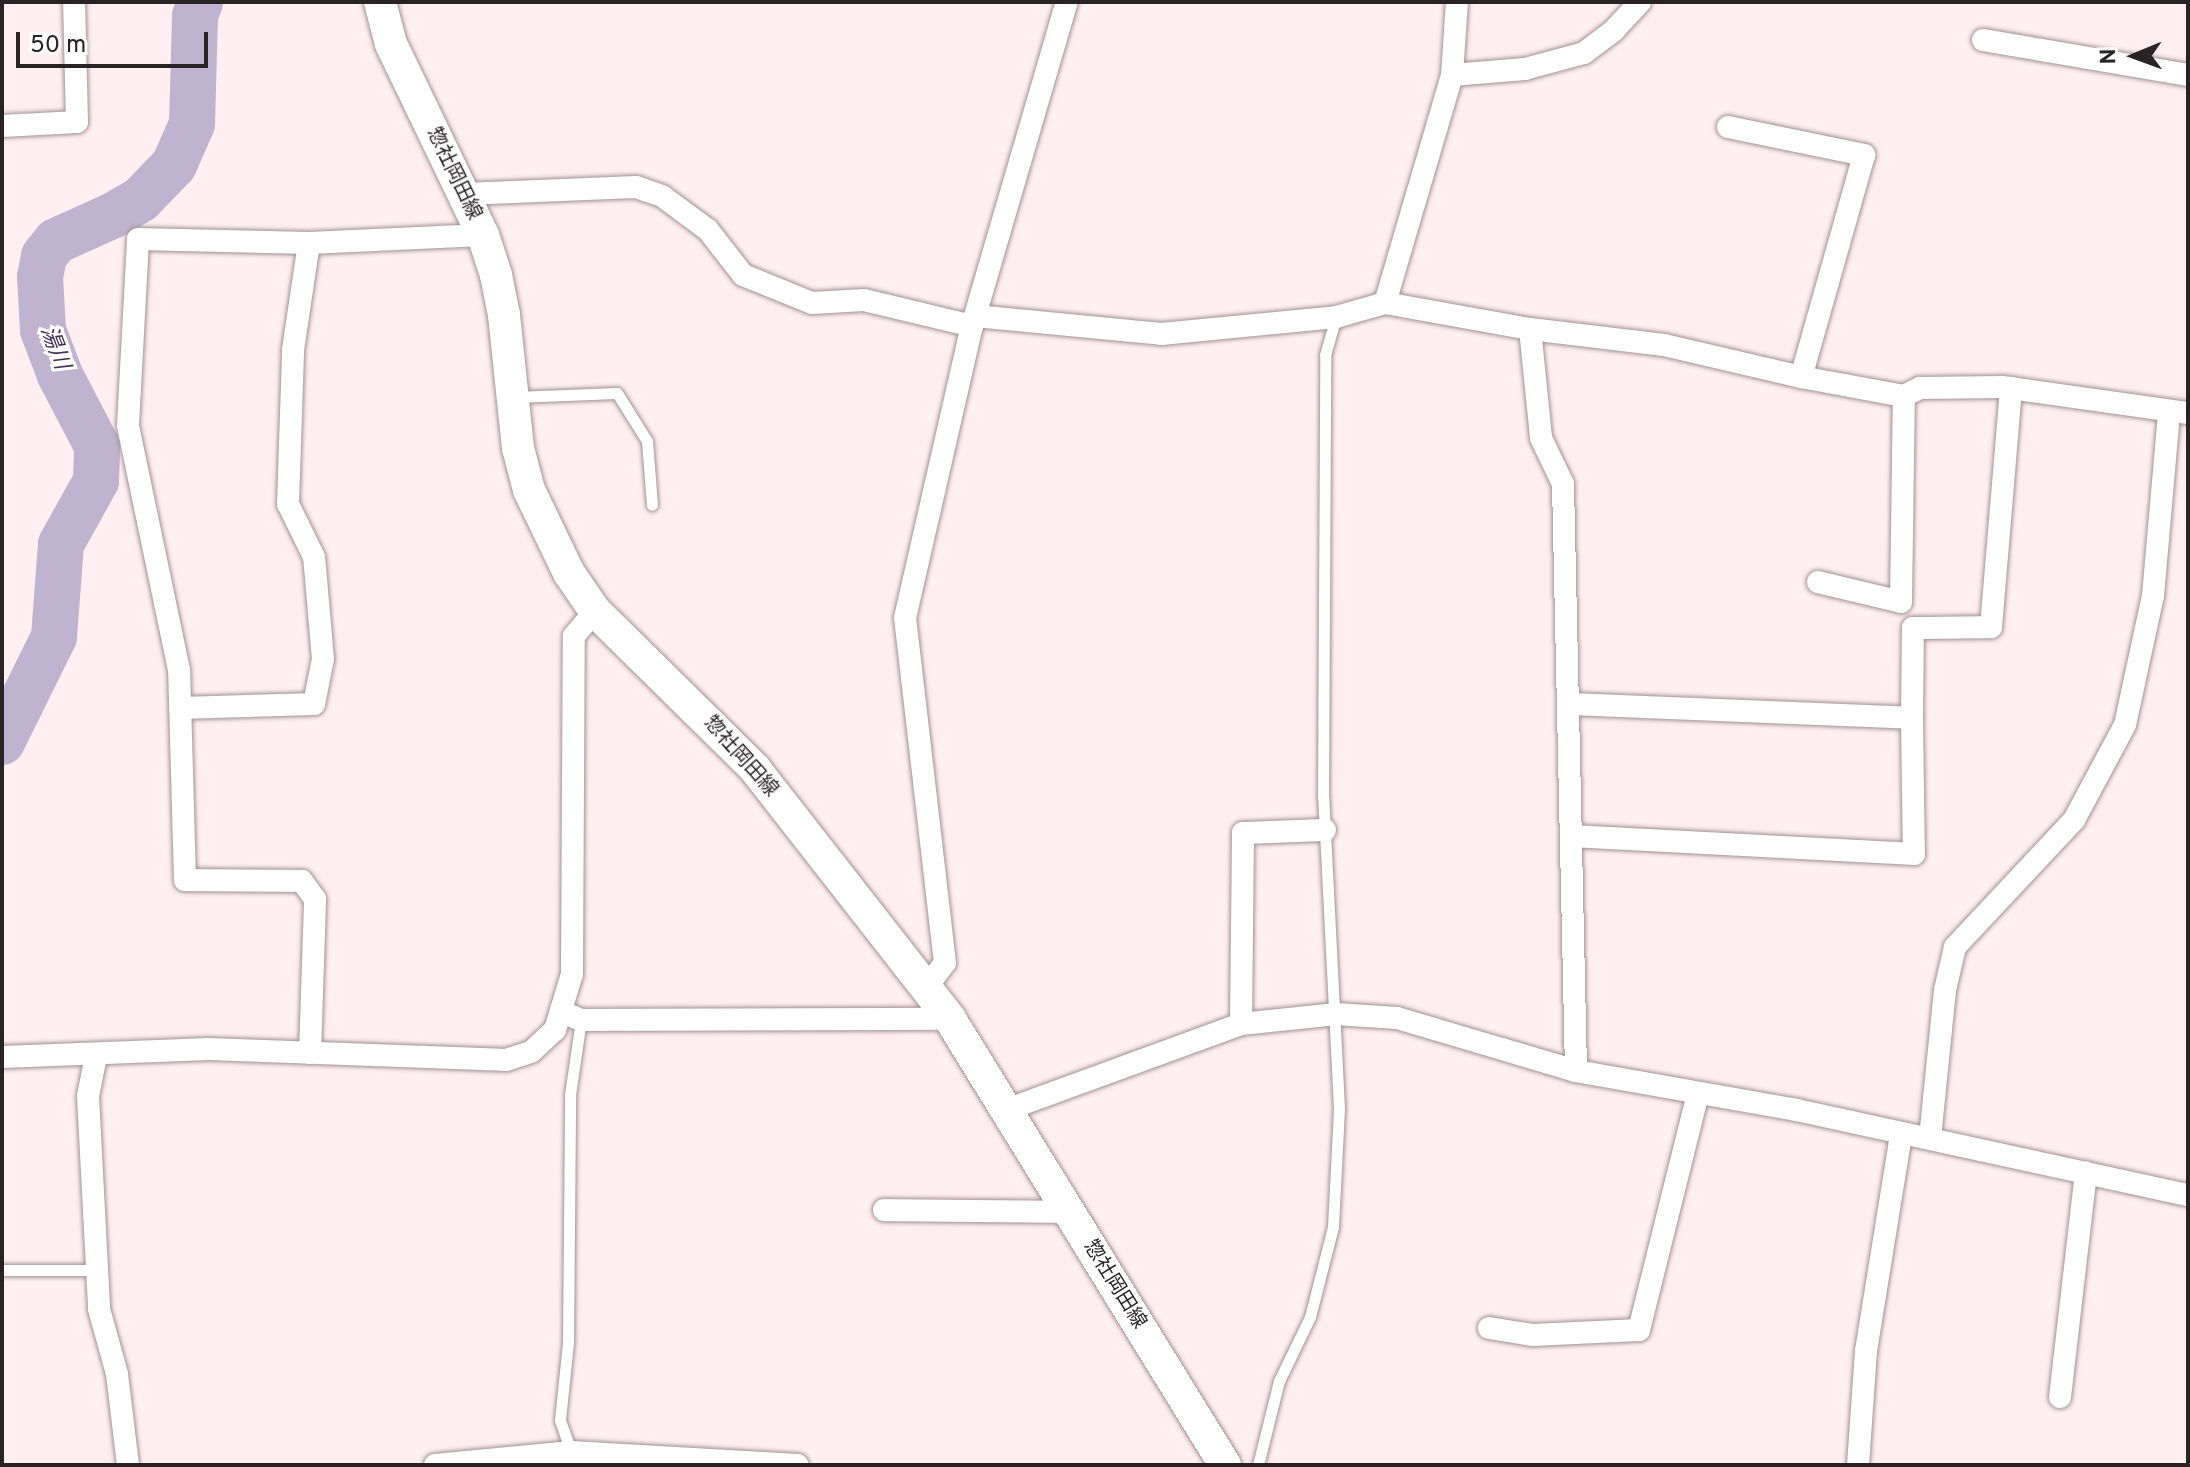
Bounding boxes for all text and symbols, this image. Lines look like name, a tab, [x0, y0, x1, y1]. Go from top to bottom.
scale bar	[20, 16, 212, 66]
north arrow	[2094, 16, 2174, 96]
text: 50 m	[30, 31, 86, 61]
text: N	[2096, 48, 2123, 65]
street label: 惣社岡田線	[420, 124, 486, 224]
water label: 湯川	[34, 323, 74, 373]
street label: 惣社岡田線	[698, 712, 782, 802]
street label: 惣社岡田線	[1077, 1236, 1151, 1334]

